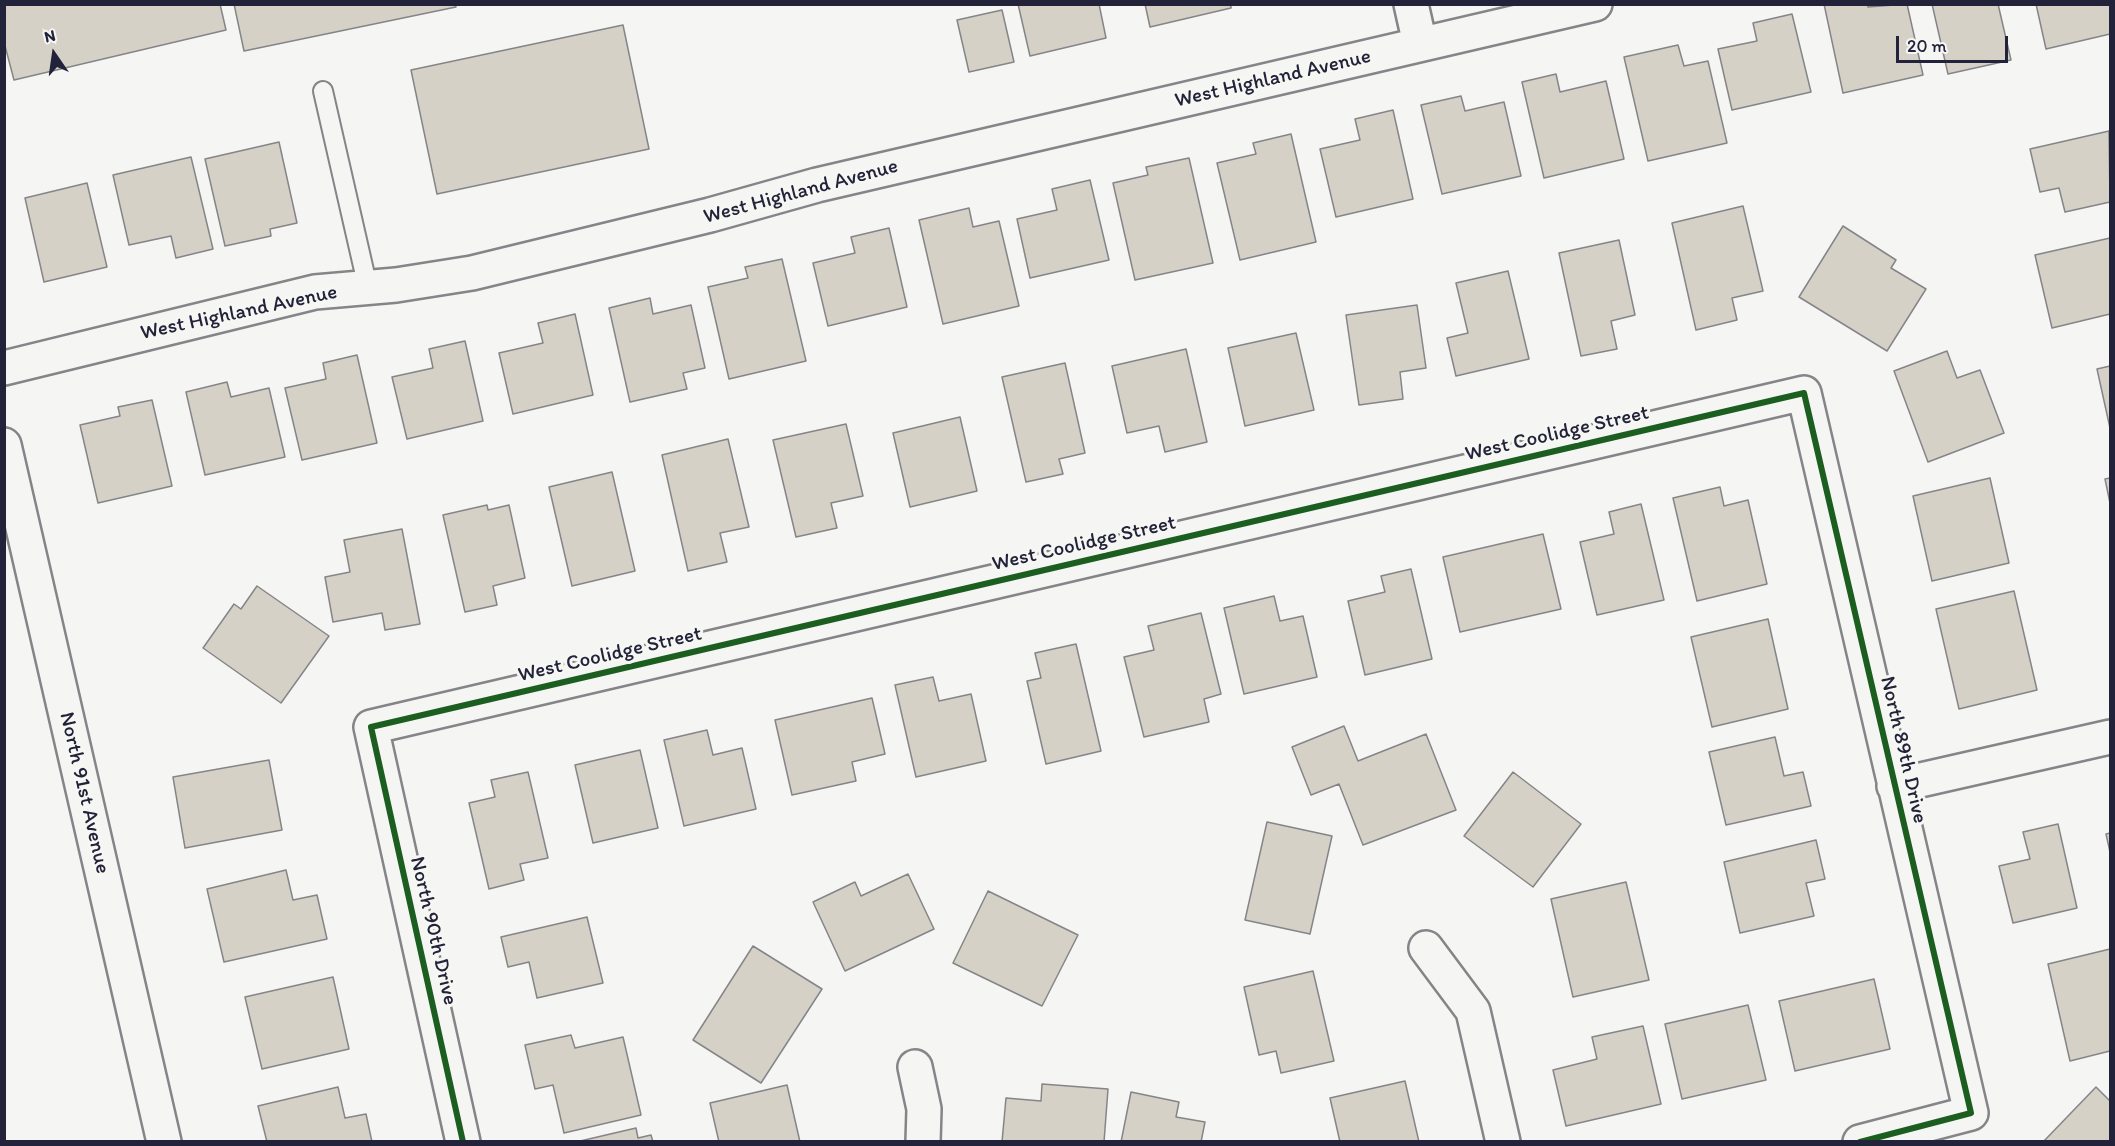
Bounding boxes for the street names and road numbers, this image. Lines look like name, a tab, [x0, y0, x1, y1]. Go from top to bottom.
street label: West Highland Avenue	[1173, 44, 1373, 114]
street label: West Highland Avenue	[701, 154, 901, 230]
street label: West Highland Avenue	[138, 280, 340, 346]
street label: West Coolidge Street	[1463, 401, 1651, 467]
street label: West Coolidge Street	[990, 511, 1178, 577]
street label: West Coolidge Street	[516, 622, 704, 688]
street label: North 89th Drive	[1874, 674, 1932, 826]
street label: North 91st Avenue	[53, 710, 115, 876]
street label: North 90th Drive	[404, 854, 462, 1008]

